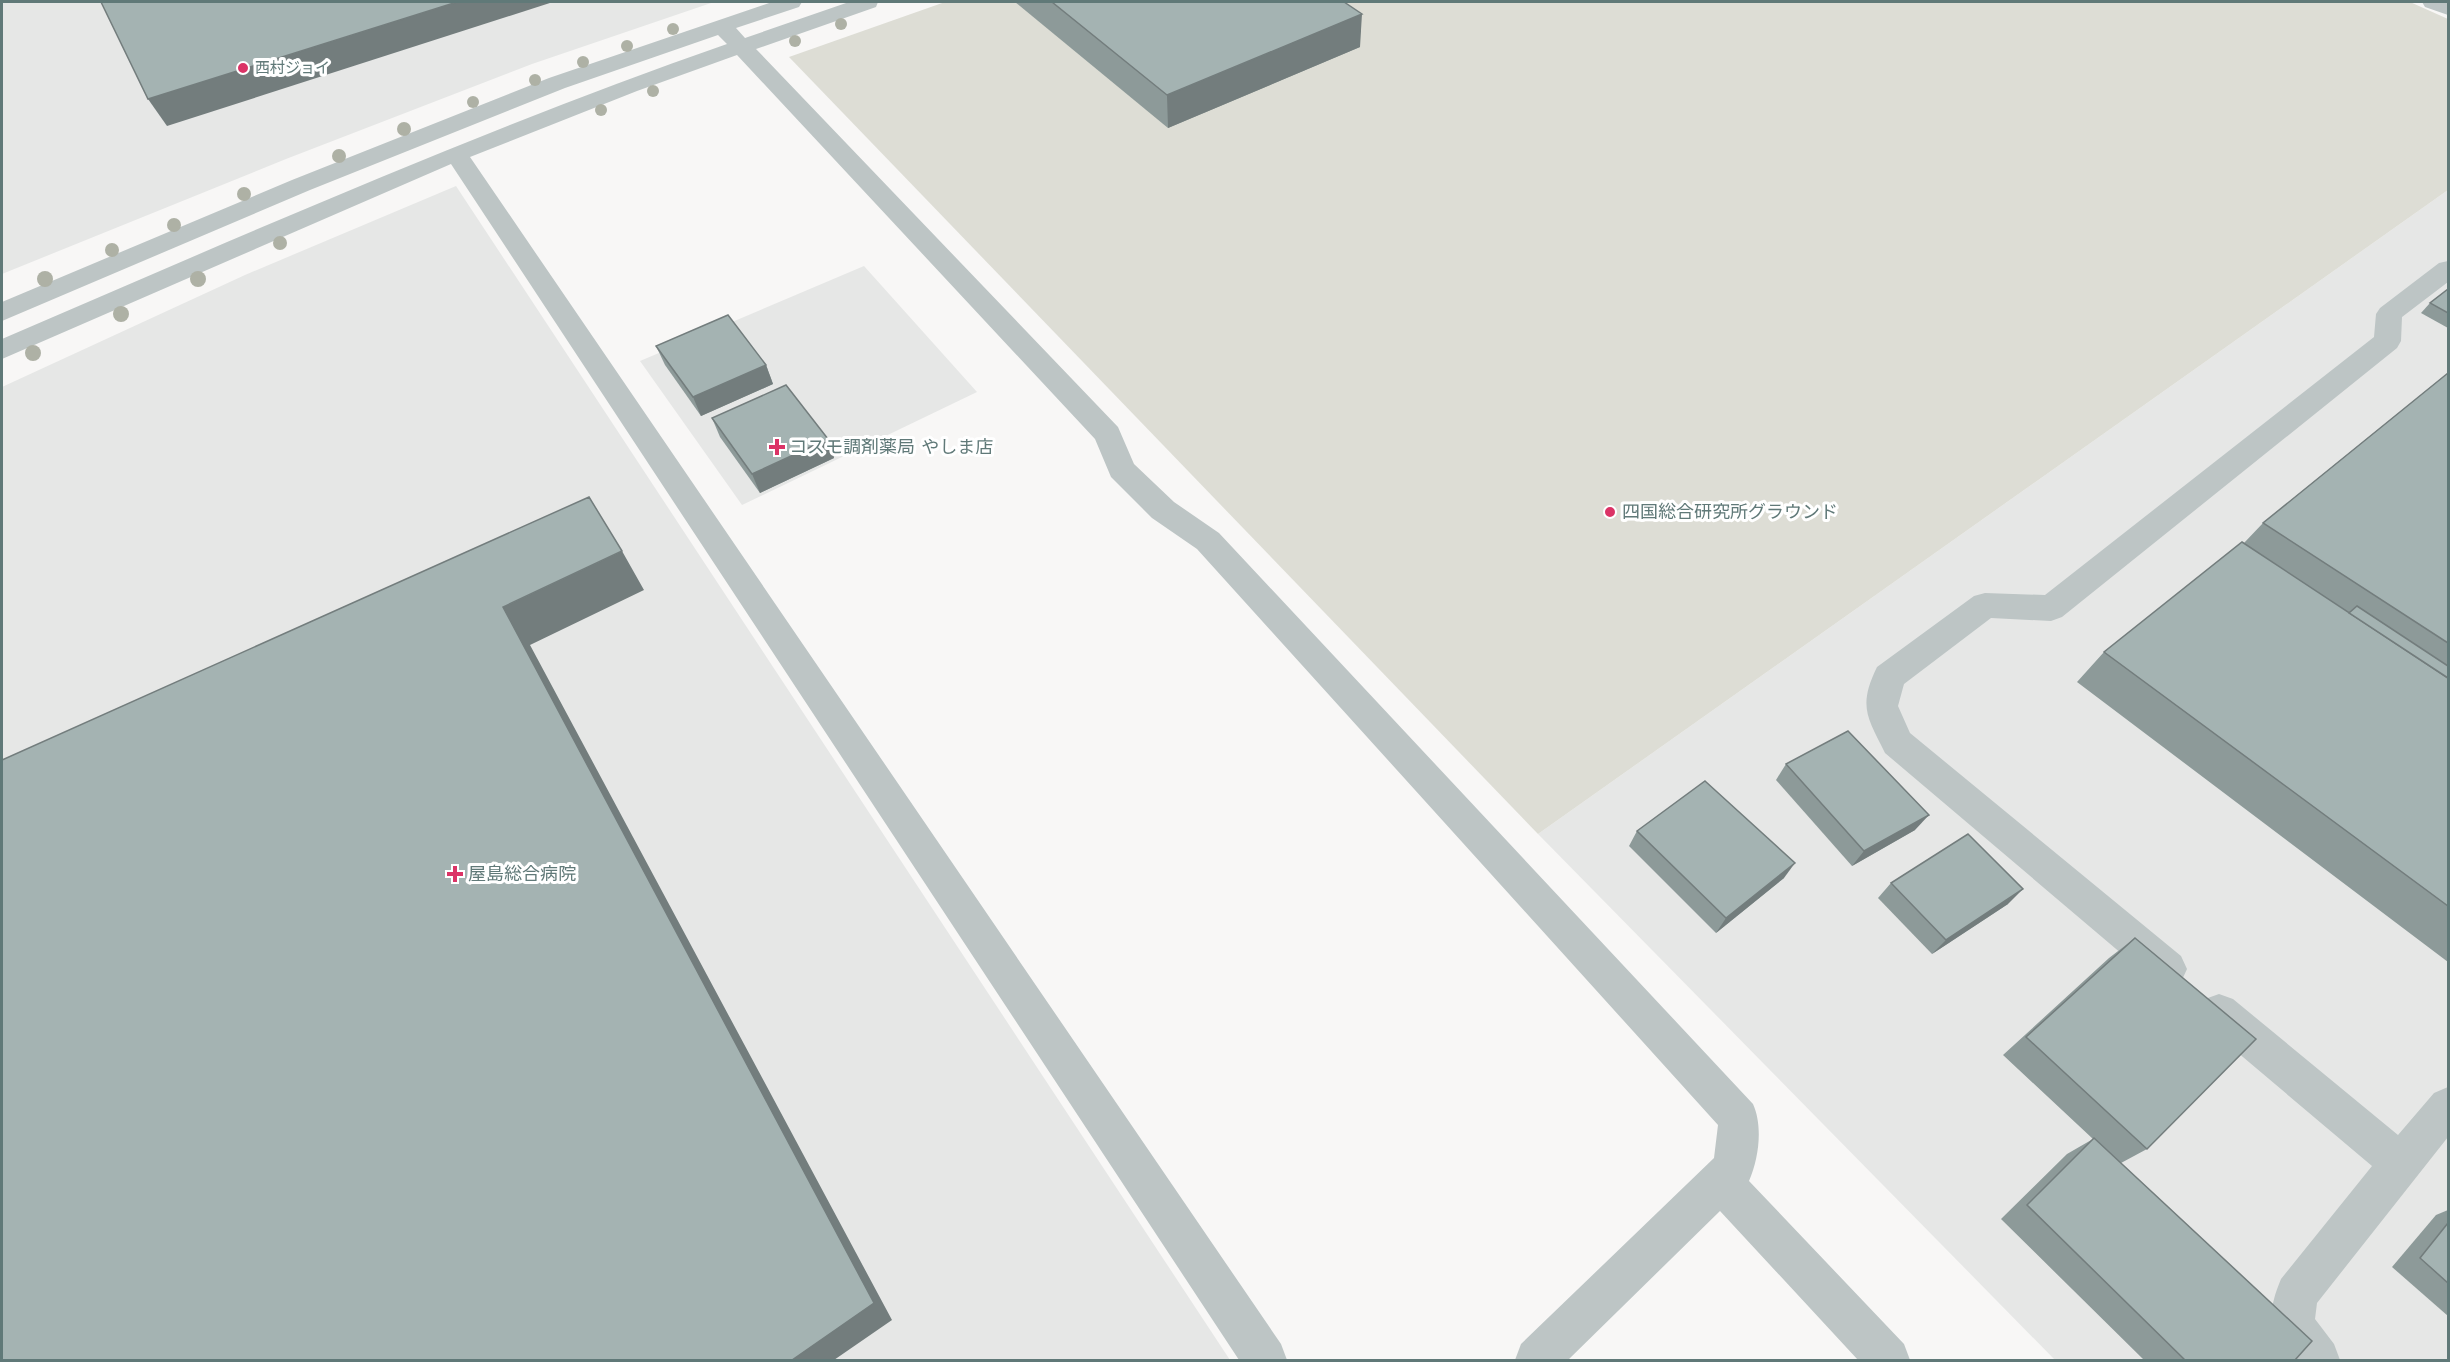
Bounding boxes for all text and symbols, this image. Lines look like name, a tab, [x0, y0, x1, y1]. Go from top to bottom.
place label: 西村ジョイ	[255, 59, 330, 77]
marker: 西村ジョイ	[236, 61, 250, 75]
place label: コスモ調剤薬局 やしま店	[789, 436, 993, 457]
marker: コスモ調剤薬局 やしま店	[770, 440, 784, 454]
place label: 四国総合研究所グラウンド	[1622, 501, 1838, 522]
marker: 四国総合研究所グラウンド	[1603, 505, 1617, 519]
place label: 屋島総合病院	[468, 863, 576, 884]
marker: 屋島総合病院	[446, 865, 464, 883]

